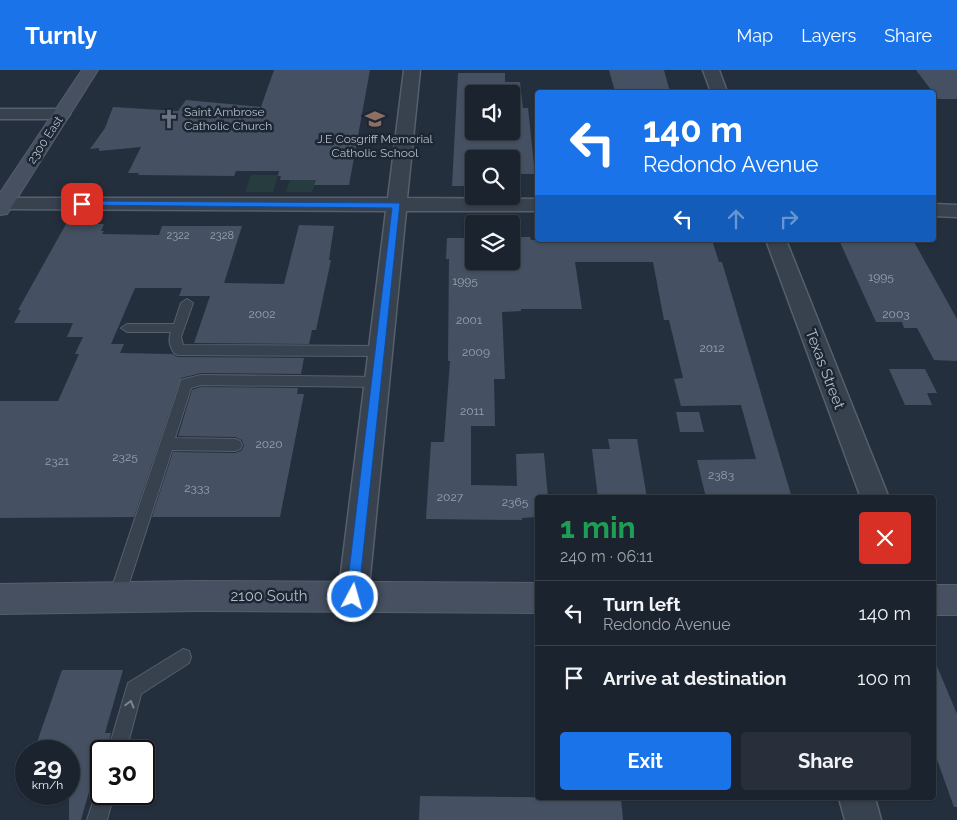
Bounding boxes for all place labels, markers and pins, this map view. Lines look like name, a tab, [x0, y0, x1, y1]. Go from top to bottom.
place label: Saint Ambrose Catholic Church	[184, 105, 272, 133]
church icon: Saint Ambrose Catholic Church	[158, 108, 180, 130]
school or university icon: J.E Cosgriff Memorial Catholic School	[364, 108, 386, 130]
place label: J.E Cosgriff Memorial Catholic School	[317, 132, 434, 160]
pin	[61, 183, 103, 225]

